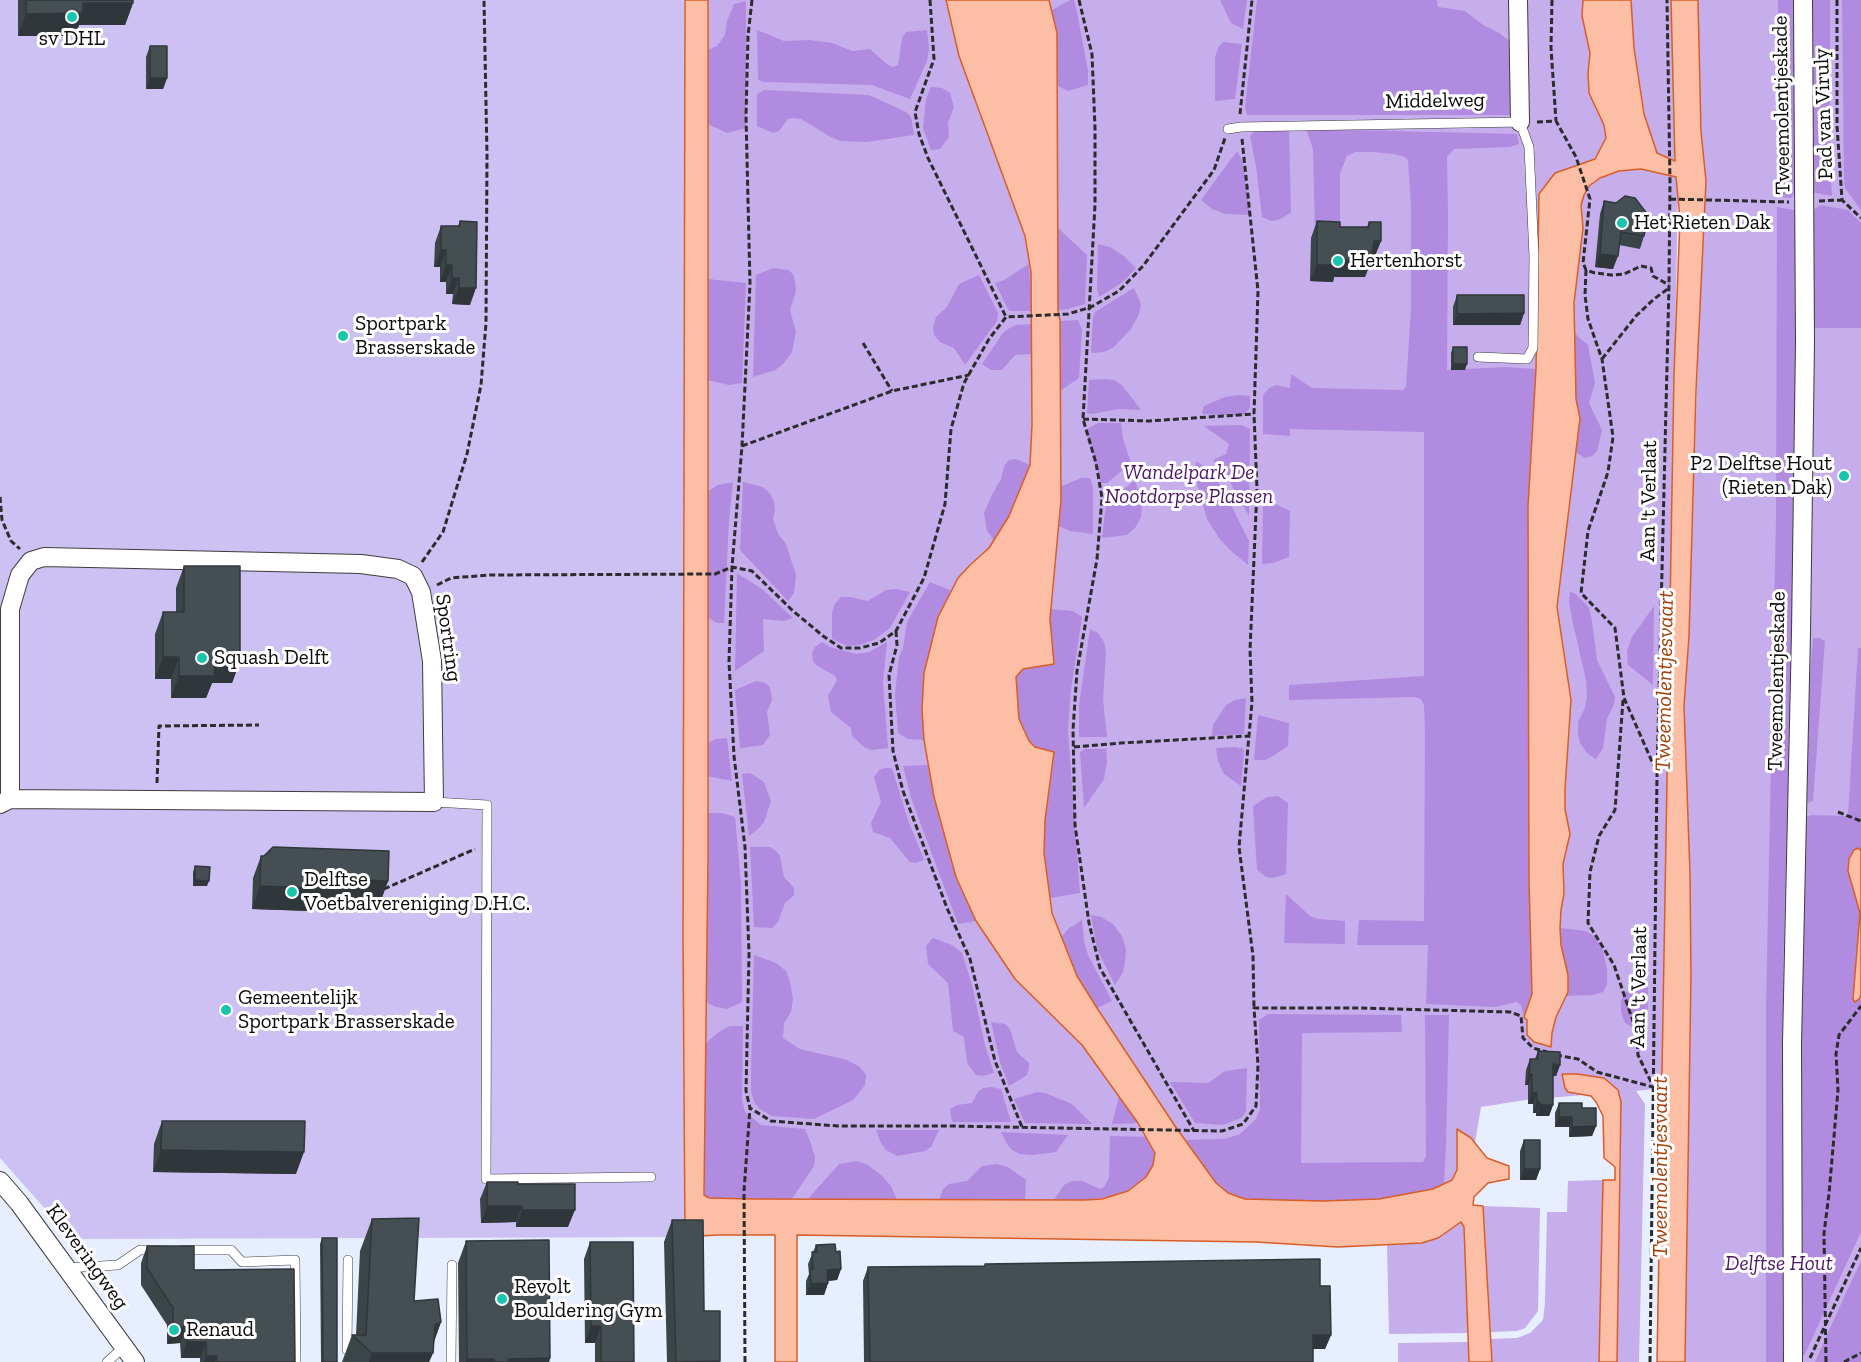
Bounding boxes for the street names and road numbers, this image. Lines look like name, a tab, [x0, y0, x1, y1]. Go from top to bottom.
street label: Tweemolentjeskade	[1768, 15, 1796, 195]
street label: Pad van Viruly	[1809, 48, 1839, 180]
street label: Middelweg	[1385, 88, 1485, 114]
street label: Aan 't Verlaat	[1635, 440, 1663, 562]
street label: Tweemolentjeskade	[1763, 591, 1791, 771]
street label: Sportring	[429, 592, 467, 684]
street label: Aan 't Verlaat	[1625, 926, 1653, 1048]
street label: Kleveringweg	[40, 1199, 134, 1315]

